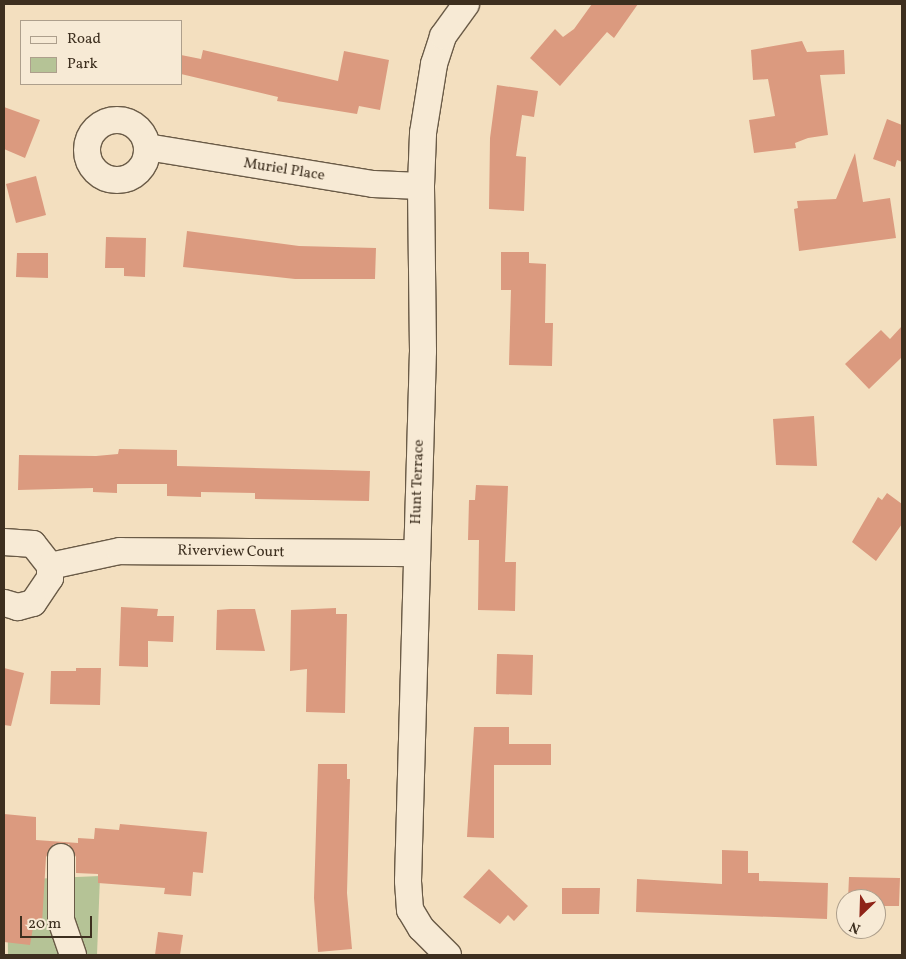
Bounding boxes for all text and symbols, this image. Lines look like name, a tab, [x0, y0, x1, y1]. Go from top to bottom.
legend	[20, 20, 182, 85]
text: Road	[67, 29, 101, 50]
text: Park	[67, 54, 98, 75]
street label: Muriel Place	[242, 155, 326, 185]
street label: Hunt Terrace	[408, 439, 428, 525]
street label: Riverview Court	[177, 542, 285, 562]
north arrow	[836, 889, 886, 939]
scale bar	[22, 906, 95, 938]
text: 20 m	[28, 914, 61, 935]
text: N	[847, 917, 864, 938]

